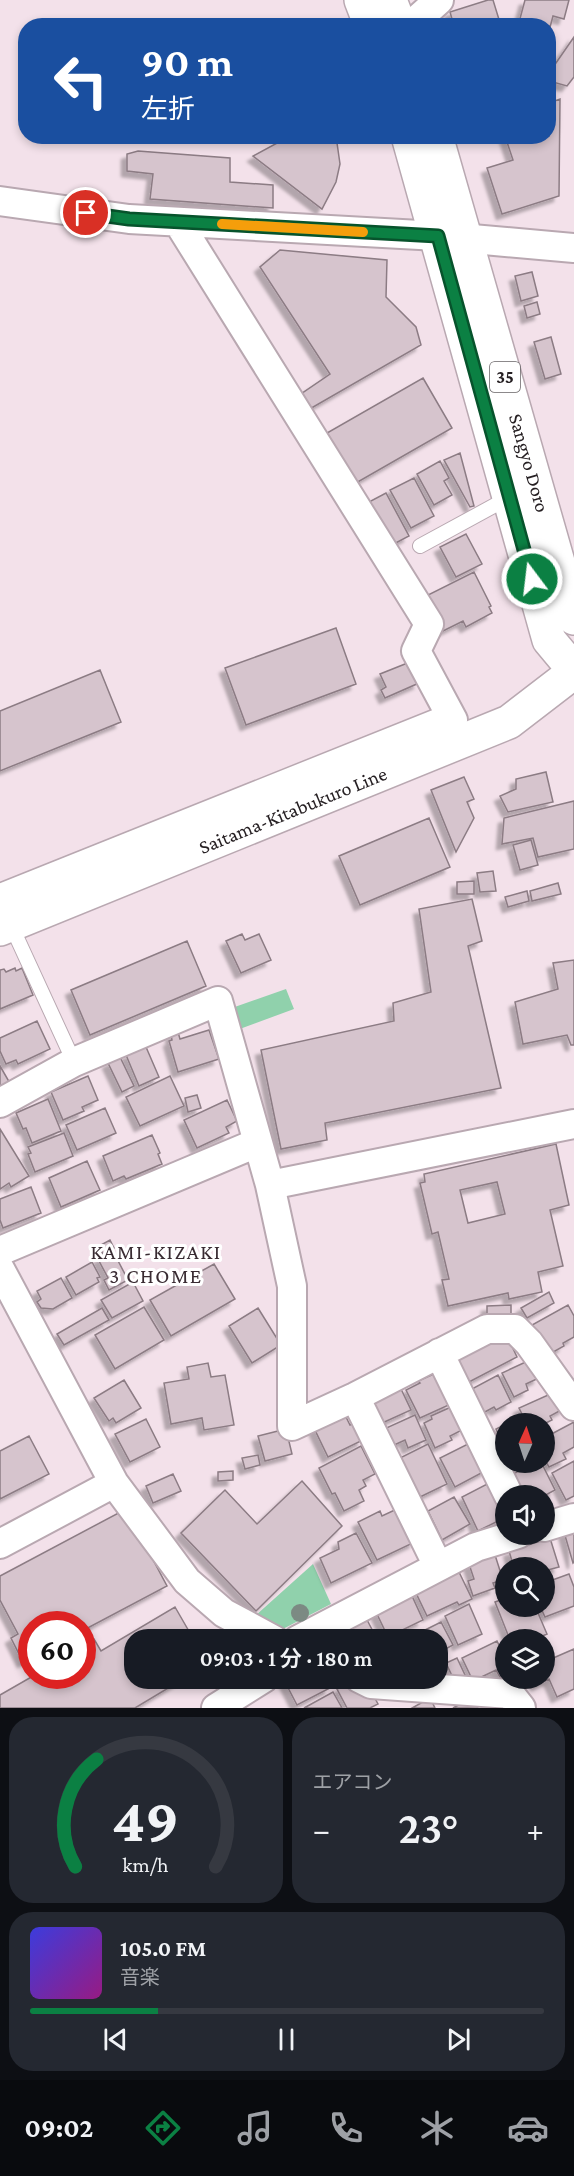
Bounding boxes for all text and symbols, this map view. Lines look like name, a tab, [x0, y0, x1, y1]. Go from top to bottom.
text: 90 m	[141, 38, 233, 85]
icon: left	[42, 42, 120, 120]
text: 左折	[141, 94, 195, 124]
pin	[60, 187, 111, 238]
icon: arrive	[69, 196, 102, 229]
road number: 35	[490, 362, 520, 392]
street label: Sangyo Doro	[505, 411, 554, 515]
position arrow	[500, 547, 564, 611]
street label: Saitama-Kitabukuro Line	[196, 762, 390, 858]
district label: KAMI-KIZAKI 3 CHOME	[90, 1240, 222, 1288]
north arrow	[495, 1413, 555, 1473]
map controls	[495, 1413, 555, 1689]
button: sound	[495, 1485, 555, 1545]
button: search	[495, 1557, 555, 1617]
speed limit sign: 60	[18, 1611, 96, 1689]
button: layers	[495, 1629, 555, 1689]
text: 09:03 · 1 分 · 180 m	[200, 1646, 372, 1671]
text: エアコン	[313, 1771, 393, 1793]
text: 49	[112, 1785, 179, 1854]
text: 23°	[398, 1803, 458, 1853]
text: −	[313, 1811, 330, 1848]
text: +	[527, 1811, 544, 1848]
text: km/h	[123, 1853, 169, 1877]
text: 105.0 FM	[120, 1936, 206, 1961]
text: 音楽	[120, 1966, 160, 1988]
icon: previous	[99, 2023, 132, 2056]
icon: pause	[270, 2023, 303, 2056]
icon: next	[442, 2023, 475, 2056]
icon: directions	[142, 2107, 184, 2149]
icon: music	[234, 2107, 276, 2149]
icon: phone	[325, 2107, 367, 2149]
icon: climate	[416, 2107, 458, 2149]
icon: car	[507, 2107, 549, 2149]
text: 09:02	[25, 2113, 93, 2143]

